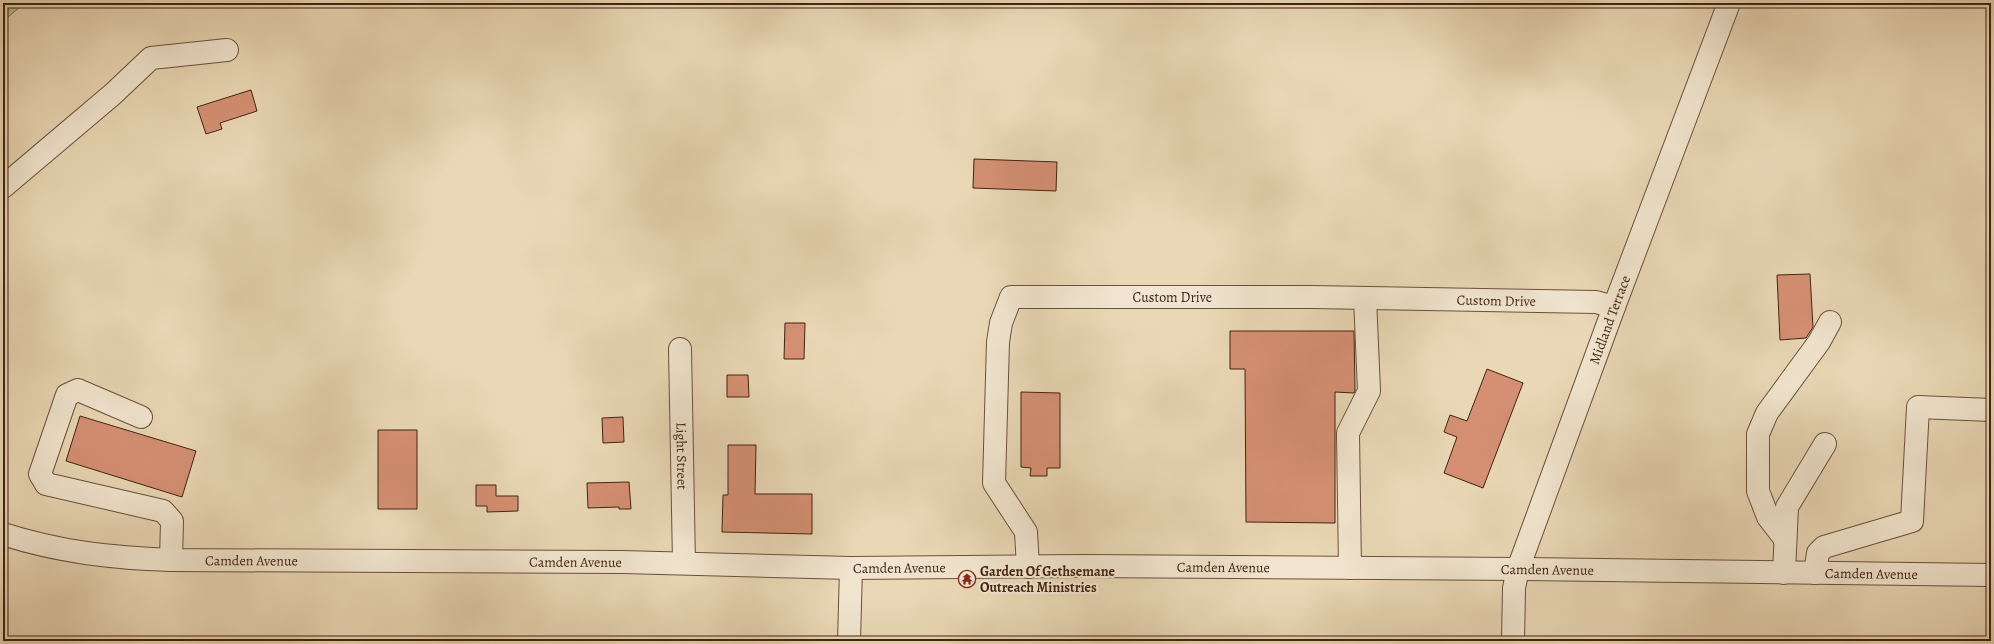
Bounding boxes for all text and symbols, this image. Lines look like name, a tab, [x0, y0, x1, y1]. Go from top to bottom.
street label: Midland Terrace	[1584, 273, 1635, 367]
street label: Custom Drive	[1133, 288, 1212, 307]
street label: Custom Drive	[1456, 290, 1536, 310]
street label: Light Street	[672, 422, 692, 490]
street label: Camden Avenue	[205, 551, 298, 570]
street label: Camden Avenue	[529, 552, 622, 571]
street label: Camden Avenue	[1177, 557, 1270, 577]
street label: Camden Avenue	[853, 558, 946, 577]
street label: Camden Avenue	[1501, 559, 1594, 579]
place label: Garden Of Gethsemane Outreach Ministries	[980, 562, 1116, 597]
street label: Camden Avenue	[1825, 563, 1918, 584]
temple icon: Garden Of Gethsemane Outreach Ministries	[957, 569, 977, 589]

